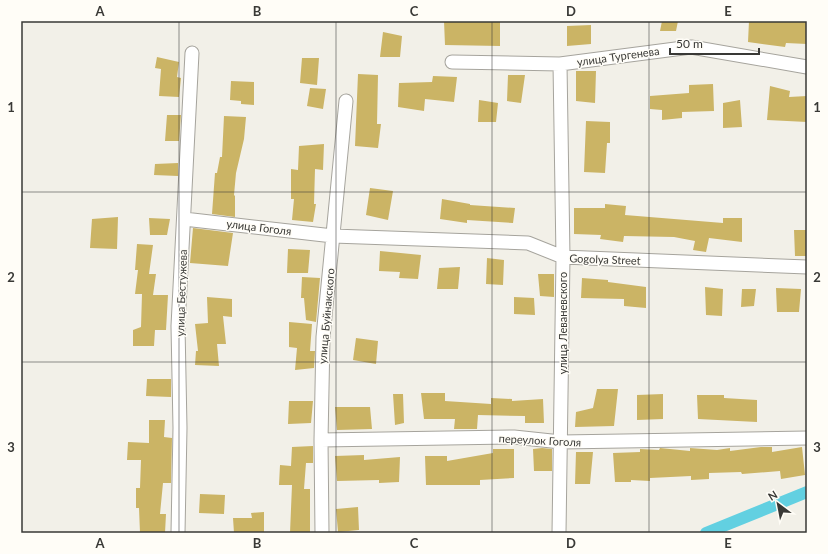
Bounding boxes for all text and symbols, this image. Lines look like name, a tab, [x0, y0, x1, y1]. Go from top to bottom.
text: A	[94, 3, 105, 19]
text: B	[253, 3, 262, 19]
text: C	[410, 3, 419, 19]
text: D	[566, 3, 576, 19]
text: E	[724, 3, 732, 19]
scale bar	[670, 30, 759, 56]
text: 50 m	[676, 36, 703, 51]
street label: улица Тургенева	[576, 44, 660, 68]
text: 1	[7, 99, 15, 115]
text: 1	[813, 99, 821, 115]
street label: улица Гоголя	[226, 217, 292, 237]
street label: улица Бестужева	[173, 249, 189, 337]
street label: Gogolya Street	[569, 251, 641, 267]
street label: улица Буйнакского	[315, 268, 337, 364]
text: 2	[7, 269, 15, 285]
text: 2	[813, 269, 821, 285]
street label: улица Леваневского	[556, 272, 569, 374]
street label: переулок Гоголя	[498, 431, 582, 449]
text: 3	[7, 439, 15, 455]
text: 3	[813, 439, 821, 455]
north arrow	[758, 484, 798, 524]
text: N	[765, 487, 779, 503]
text: A	[94, 535, 105, 551]
text: B	[253, 535, 262, 551]
text: C	[410, 535, 419, 551]
text: D	[566, 535, 576, 551]
text: E	[724, 535, 732, 551]

